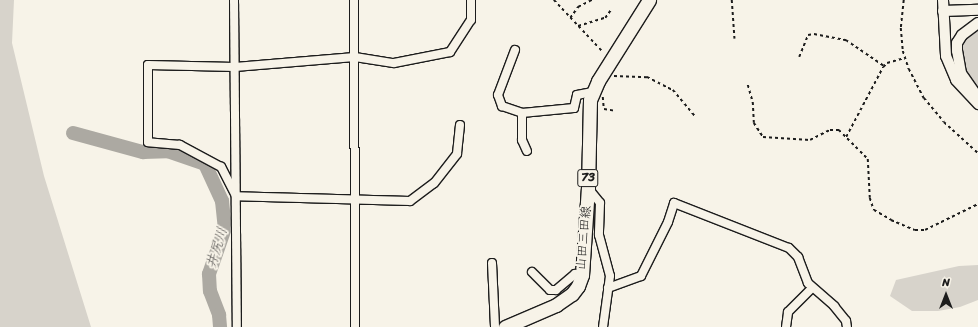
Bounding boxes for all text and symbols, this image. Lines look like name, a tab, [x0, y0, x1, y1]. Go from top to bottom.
road number: 73	[577, 168, 599, 188]
street label: 山田三田線	[573, 205, 595, 271]
water label: 井尻川	[203, 225, 231, 271]
text: N	[942, 273, 950, 292]
north arrow	[926, 275, 966, 315]

